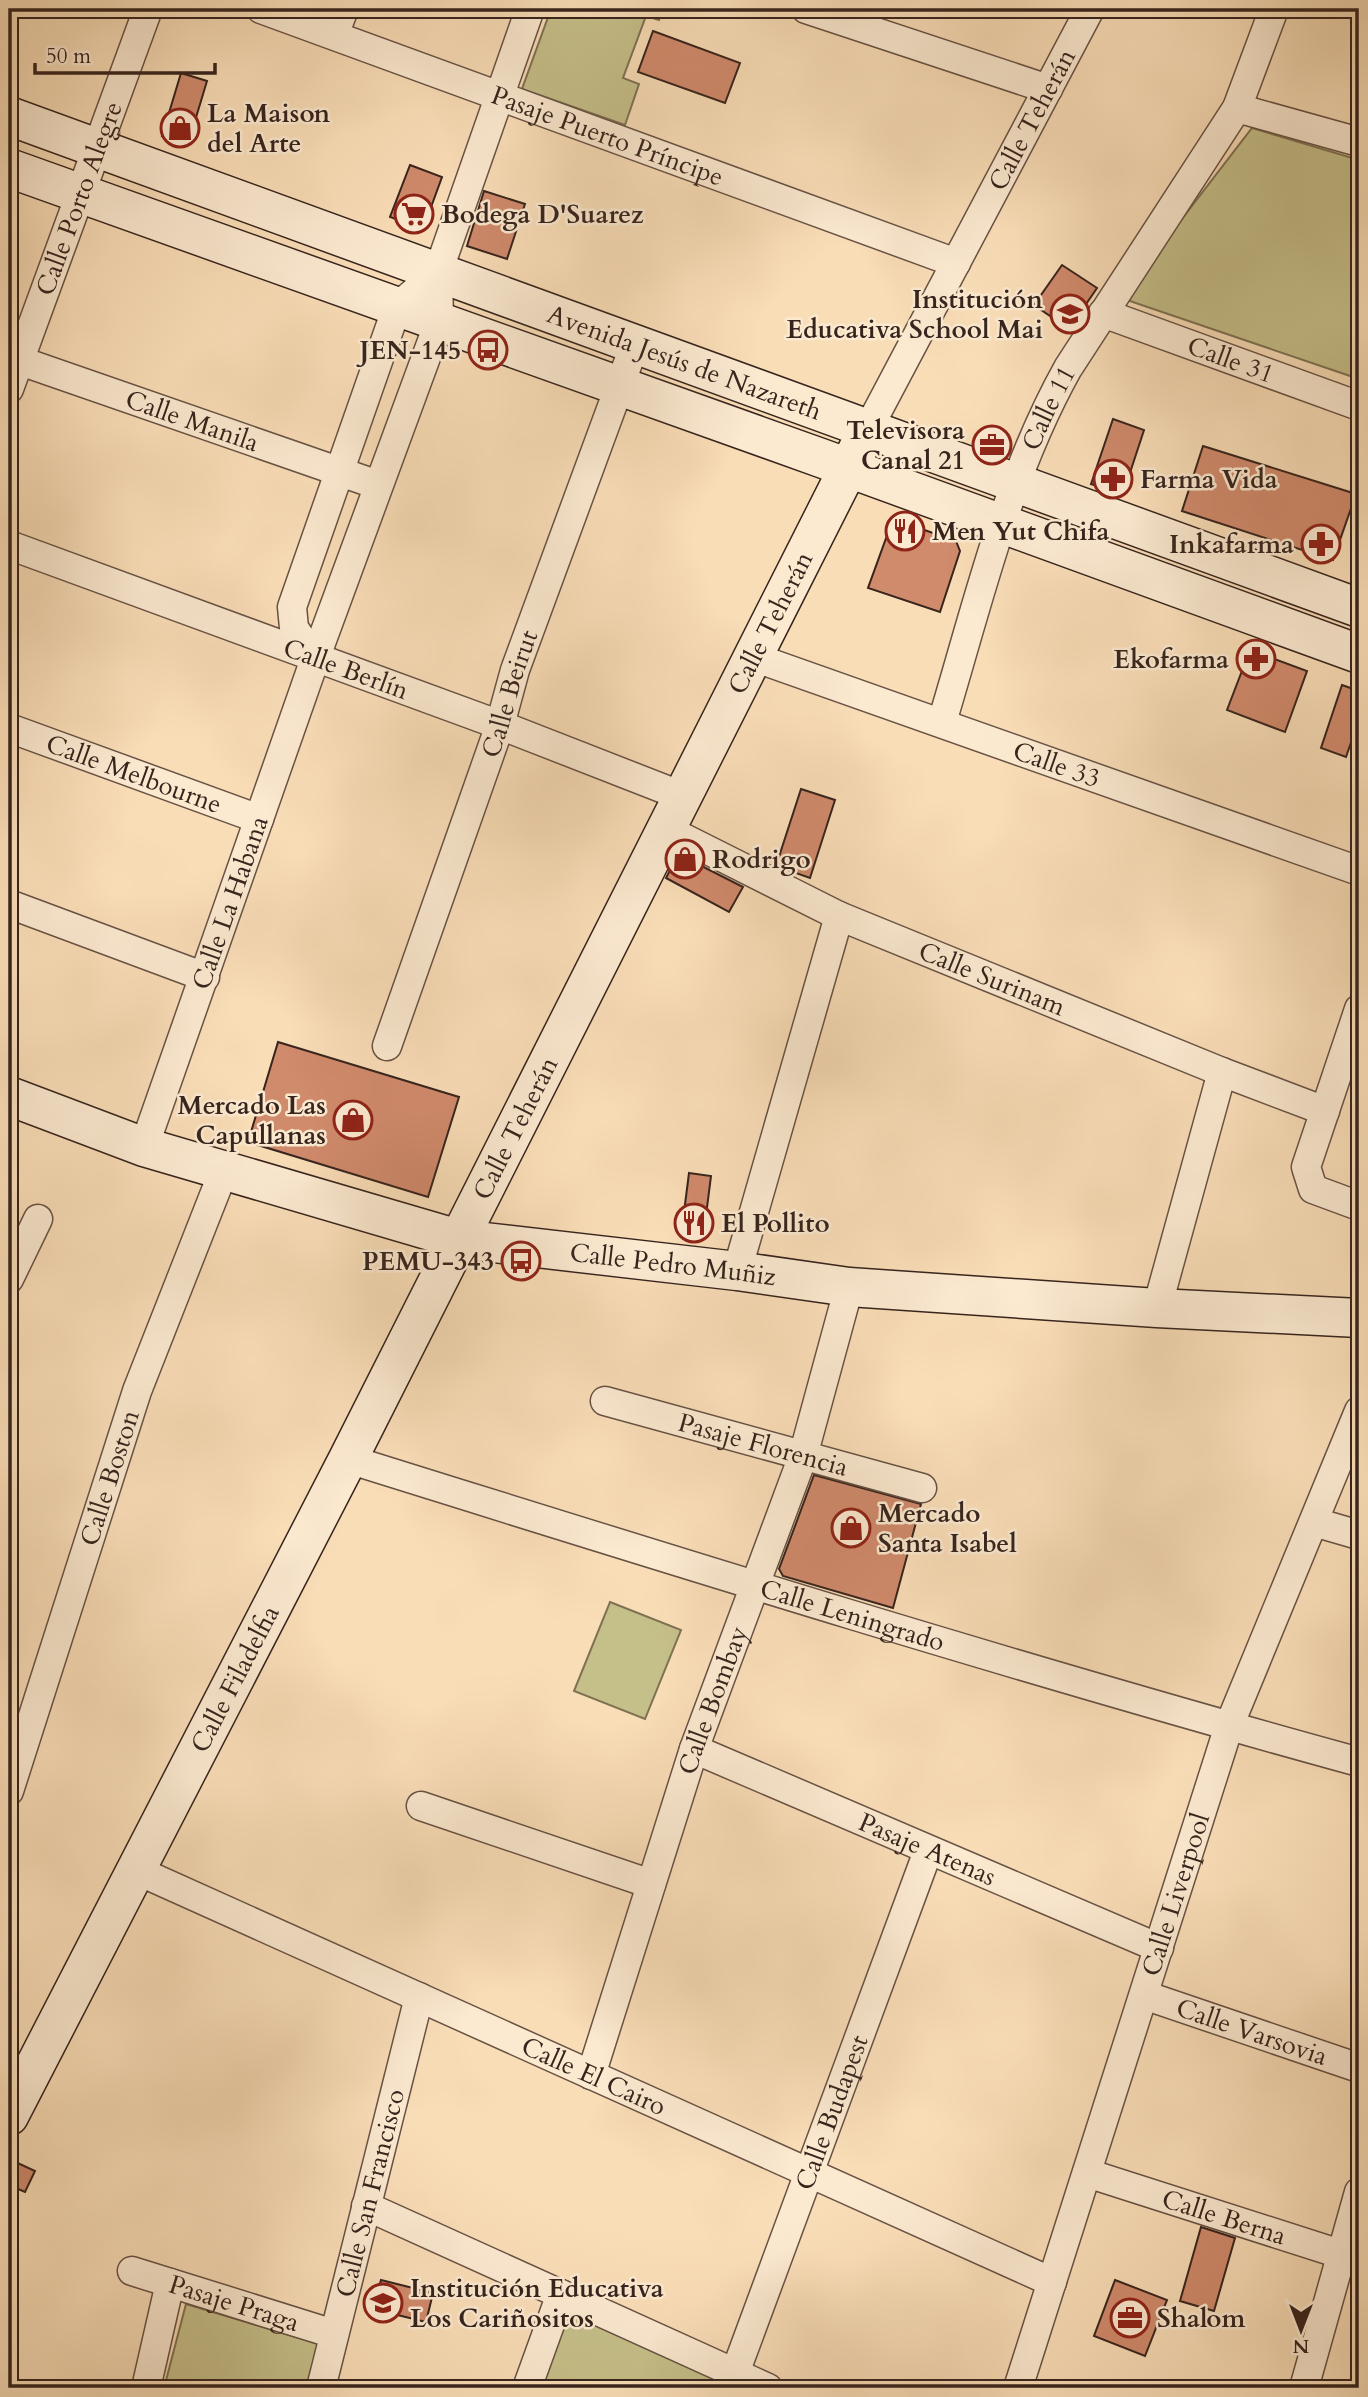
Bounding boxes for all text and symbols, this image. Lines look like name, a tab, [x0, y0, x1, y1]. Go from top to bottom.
scale bar	[35, 32, 215, 76]
text: 50 m	[46, 42, 91, 71]
street label: Calle Teherán	[980, 42, 1084, 197]
street label: Pasaje Puerto Príncipe	[487, 77, 729, 194]
street label: Calle Porto Alegre	[27, 96, 130, 300]
place label: La Maison del Arte	[207, 96, 330, 161]
shop icon: La Maison del Arte	[159, 107, 201, 149]
supermarket icon: Bodega D'Suarez	[393, 193, 435, 235]
place label: Bodega D'Suarez	[441, 197, 644, 232]
place label: Institución Educativa School Mai	[786, 282, 1043, 347]
school or university icon: Institución Educativa School Mai	[1049, 293, 1091, 335]
street label: Avenida Jesús de Nazareth	[542, 296, 827, 428]
street label: Calle 31	[1183, 328, 1279, 391]
bus stop icon: JEN-145	[467, 329, 509, 371]
place label: JEN-145	[356, 333, 461, 368]
street label: Calle 11	[1013, 359, 1083, 455]
street label: Calle Manila	[121, 381, 264, 460]
place label: Televisora Canal 21	[846, 413, 965, 478]
office icon: Televisora Canal 21	[971, 424, 1013, 466]
pharmacy icon: Farma Vida	[1092, 458, 1134, 500]
place label: Farma Vida	[1140, 462, 1278, 497]
restaurant icon: Men Yut Chifa	[884, 510, 926, 552]
place label: Men Yut Chifa	[932, 514, 1109, 549]
pharmacy icon: Inkafarma	[1300, 523, 1342, 565]
place label: Inkafarma	[1169, 527, 1294, 562]
street label: Calle Teherán	[719, 545, 821, 700]
street label: Calle Beirut	[472, 625, 546, 762]
street label: Calle Berlín	[279, 630, 414, 708]
pharmacy icon: Ekofarma	[1235, 638, 1277, 680]
place label: Ekofarma	[1113, 642, 1229, 677]
street label: Calle Melbourne	[41, 725, 227, 821]
street label: Calle 33	[1008, 733, 1105, 796]
street label: Calle La Habana	[183, 811, 276, 994]
shop icon: Rodrigo	[664, 838, 706, 880]
place label: Rodrigo	[712, 842, 811, 877]
street label: Calle Surinam	[914, 933, 1071, 1024]
street label: Calle Teherán	[464, 1051, 566, 1205]
place label: Mercado Las Capullanas	[177, 1088, 326, 1153]
shop icon: Mercado Las Capullanas	[332, 1099, 374, 1141]
restaurant icon: El Pollito	[673, 1202, 715, 1244]
place label: El Pollito	[721, 1206, 830, 1241]
street label: Calle Pedro Muñiz	[568, 1234, 779, 1294]
bus stop icon: PEMU-343	[500, 1240, 542, 1282]
place label: PEMU-343	[362, 1244, 494, 1279]
street label: Pasaje Florencia	[674, 1404, 852, 1484]
street label: Calle Boston	[71, 1405, 147, 1550]
place label: Mercado Santa Isabel	[878, 1496, 1017, 1561]
shop icon: Mercado Santa Isabel	[830, 1507, 872, 1549]
street label: Calle Leningrado	[756, 1570, 949, 1659]
street label: Calle Filadelfia	[182, 1599, 287, 1759]
street label: Calle Bombay	[670, 1621, 756, 1779]
street label: Pasaje Atenas	[854, 1804, 1001, 1894]
street label: Calle Liverpool	[1133, 1808, 1218, 1980]
street label: Calle Varsovia	[1172, 1990, 1332, 2074]
street label: Calle El Cairo	[516, 2028, 672, 2124]
street label: Calle Budapest	[787, 2030, 876, 2195]
street label: Calle San Francisco	[327, 2085, 413, 2301]
street label: Calle Berna	[1158, 2181, 1291, 2253]
street label: Pasaje Praga	[165, 2266, 304, 2340]
place label: Institución Educativa Los Cariñositos	[410, 2271, 664, 2336]
school or university icon: Institución Educativa Los Cariñositos	[362, 2282, 404, 2324]
north arrow	[1266, 2296, 1336, 2366]
office icon: Shalom	[1109, 2297, 1151, 2339]
place label: Shalom	[1157, 2301, 1245, 2336]
text: N	[1292, 2333, 1309, 2359]

